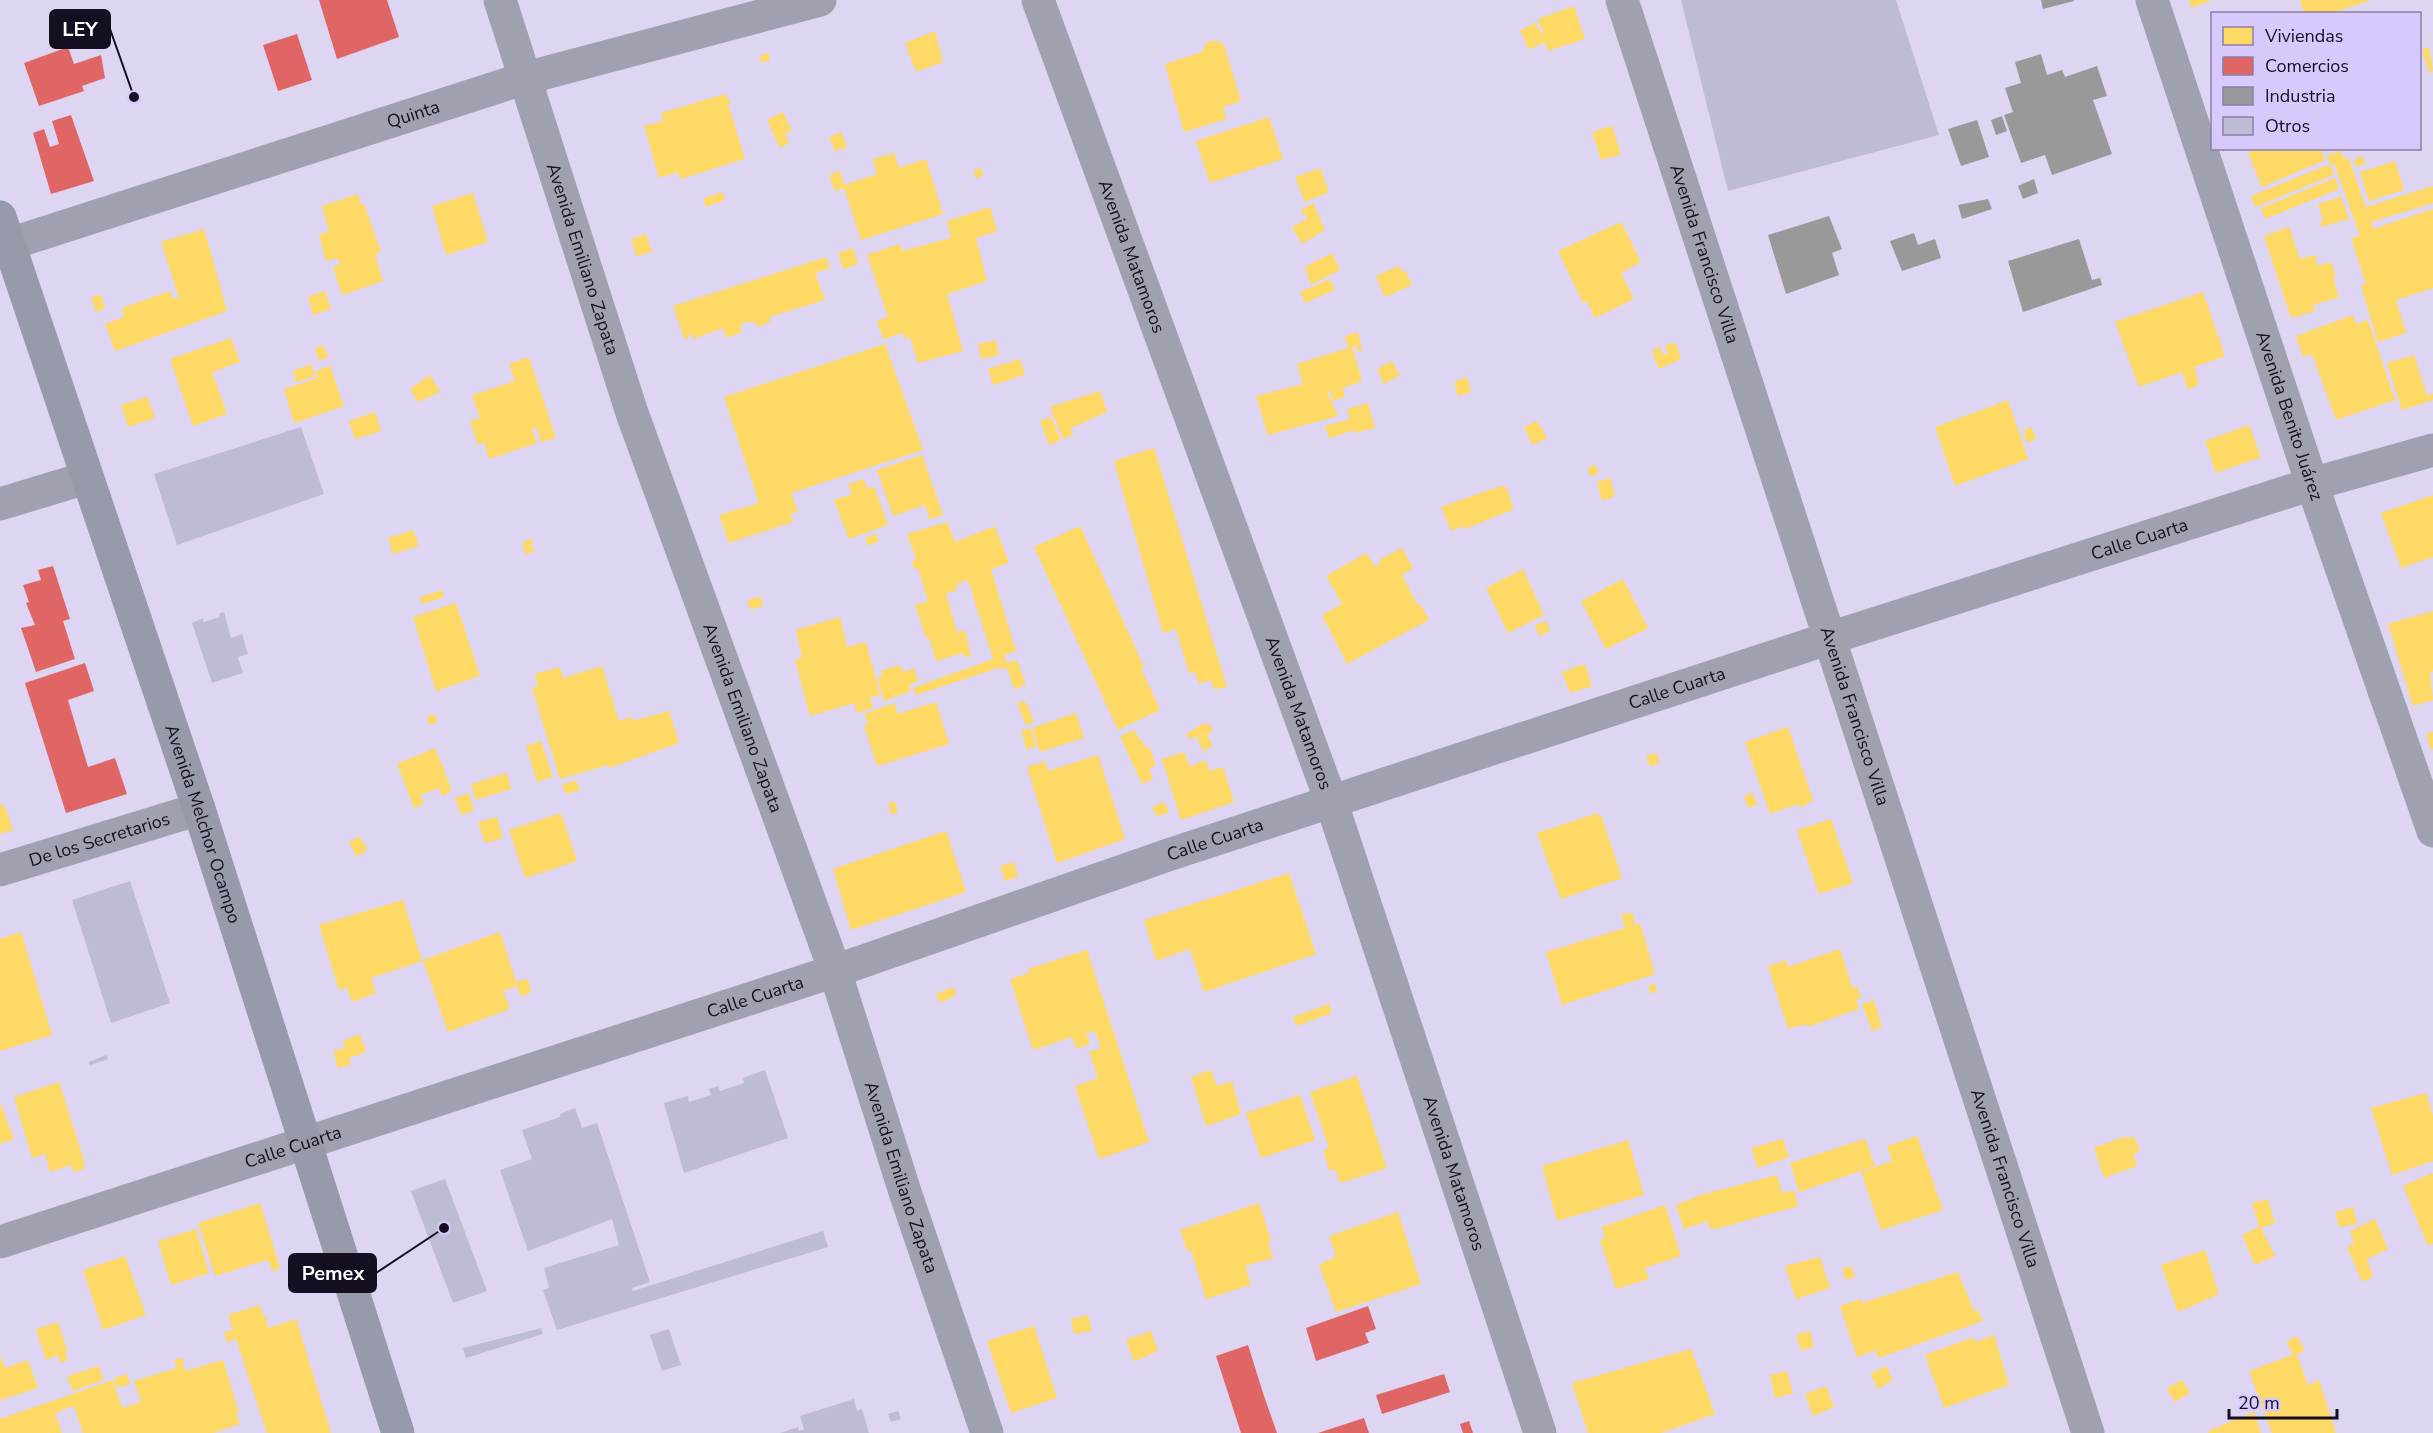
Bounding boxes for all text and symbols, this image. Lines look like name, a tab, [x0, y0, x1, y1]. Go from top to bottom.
callout: LEY	[50, 10, 110, 48]
legend	[2211, 12, 2421, 150]
text: LEY	[62, 16, 98, 43]
text: Viviendas	[2264, 24, 2344, 48]
text: Comercios	[2265, 54, 2349, 78]
text: Industria	[2265, 84, 2335, 108]
street label: Quinta	[384, 95, 443, 134]
text: Otros	[2265, 114, 2310, 138]
street label: Avenida Emiliano Zapata	[541, 160, 625, 358]
street label: Avenida Francisco Villa	[1664, 161, 1745, 347]
street label: Avenida Matamoros	[1093, 176, 1171, 336]
street label: Avenida Benito Juárez	[2250, 328, 2329, 504]
street label: Calle Cuarta	[2088, 512, 2191, 566]
street label: Avenida Emiliano Zapata	[697, 620, 788, 816]
street label: Avenida Francisco Villa	[1815, 623, 1895, 809]
street label: Avenida Matamoros	[1260, 633, 1338, 793]
street label: Calle Cuarta	[1625, 661, 1728, 715]
street label: Avenida Melchor Ocampo	[159, 721, 247, 926]
street label: De los Secretarios	[26, 807, 173, 872]
street label: Calle Cuarta	[1164, 813, 1267, 867]
street label: Calle Cuarta	[704, 970, 807, 1024]
street label: Avenida Emiliano Zapata	[859, 1078, 944, 1276]
street label: Avenida Francisco Villa	[1965, 1086, 2046, 1271]
street label: Avenida Matamoros	[1417, 1093, 1491, 1254]
street label: Calle Cuarta	[241, 1120, 344, 1174]
callout: Pemex	[289, 1254, 376, 1292]
text: Pemex	[302, 1260, 365, 1287]
scale bar	[2229, 1382, 2337, 1420]
text: 20 m	[2238, 1391, 2280, 1415]

